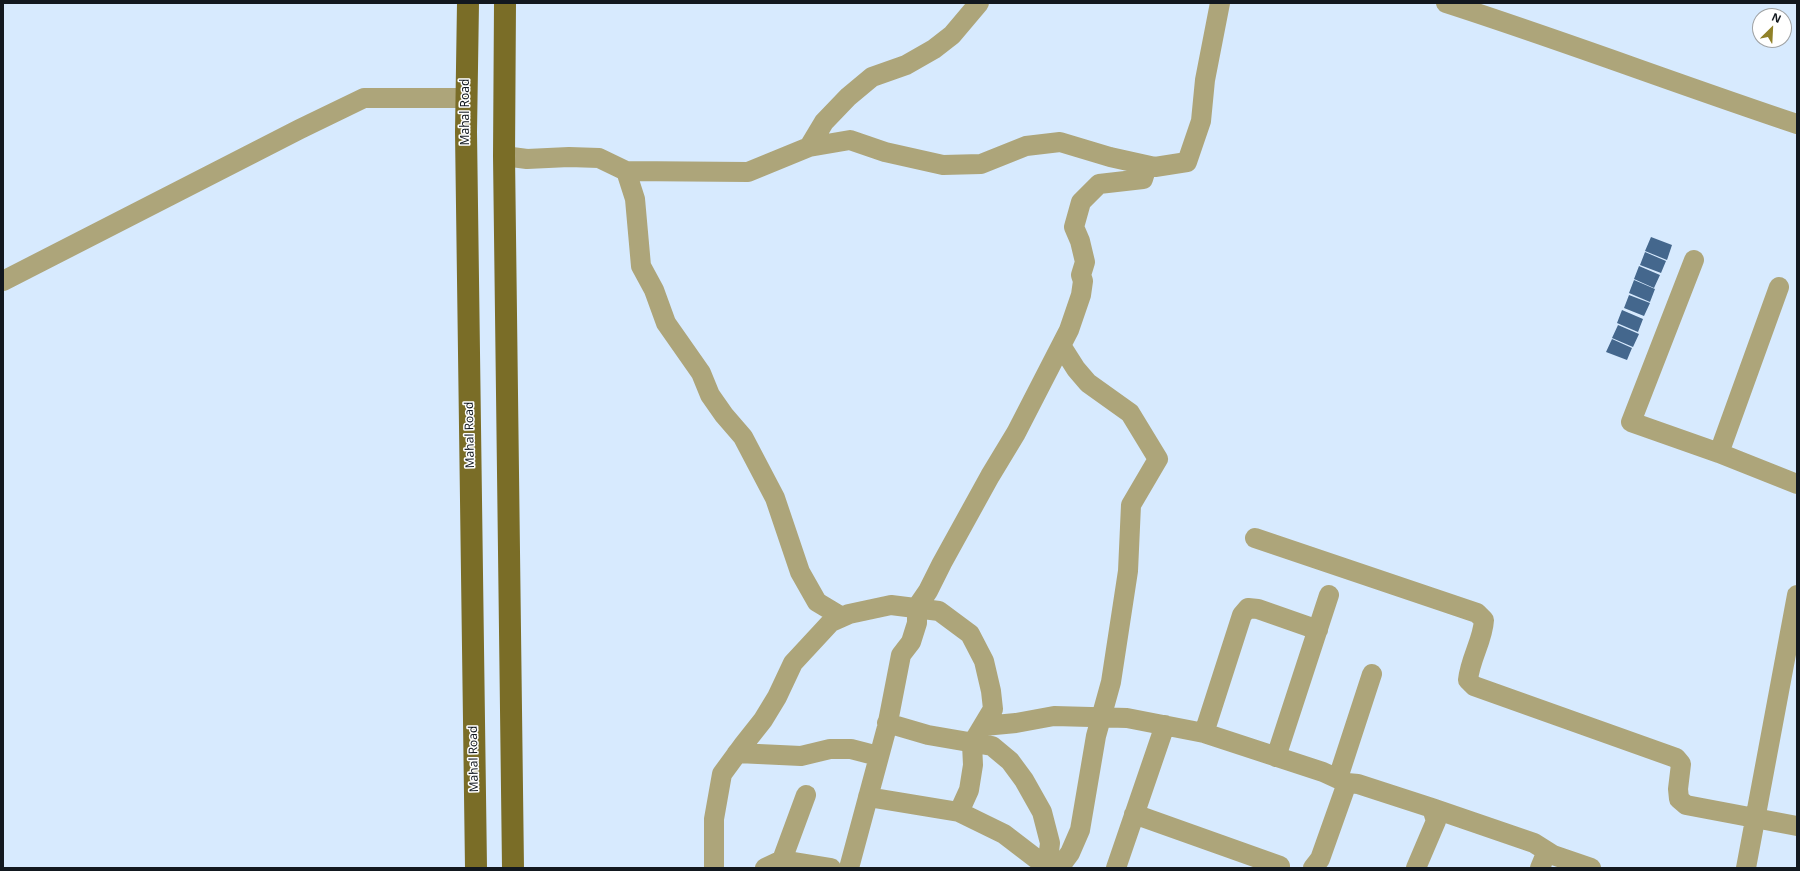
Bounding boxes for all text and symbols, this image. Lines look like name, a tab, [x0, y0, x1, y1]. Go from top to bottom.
north arrow	[1752, 8, 1792, 48]
text: N	[1770, 9, 1784, 26]
street label: Mahal Road	[459, 79, 473, 145]
street label: Mahal Road	[462, 401, 478, 469]
street label: Mahal Road	[466, 725, 482, 793]

